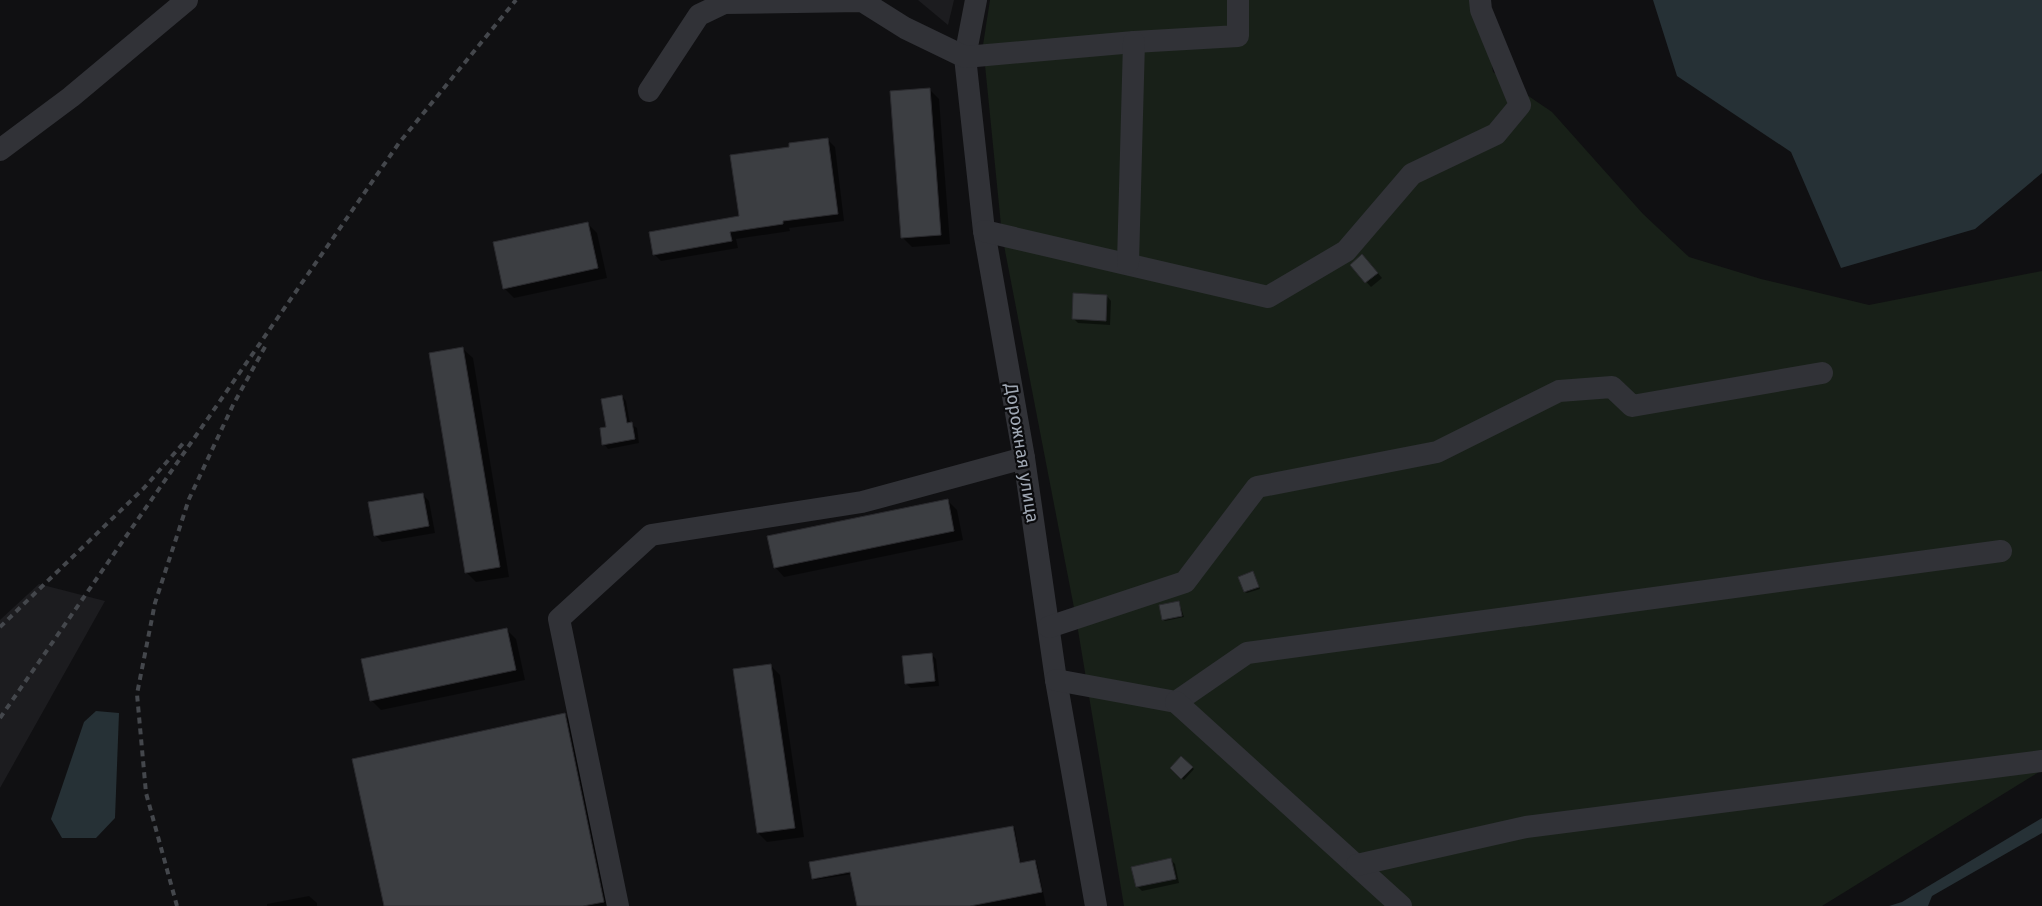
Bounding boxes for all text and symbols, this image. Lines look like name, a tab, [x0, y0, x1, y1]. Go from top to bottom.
street label: Дорожная улица	[1000, 381, 1044, 524]

